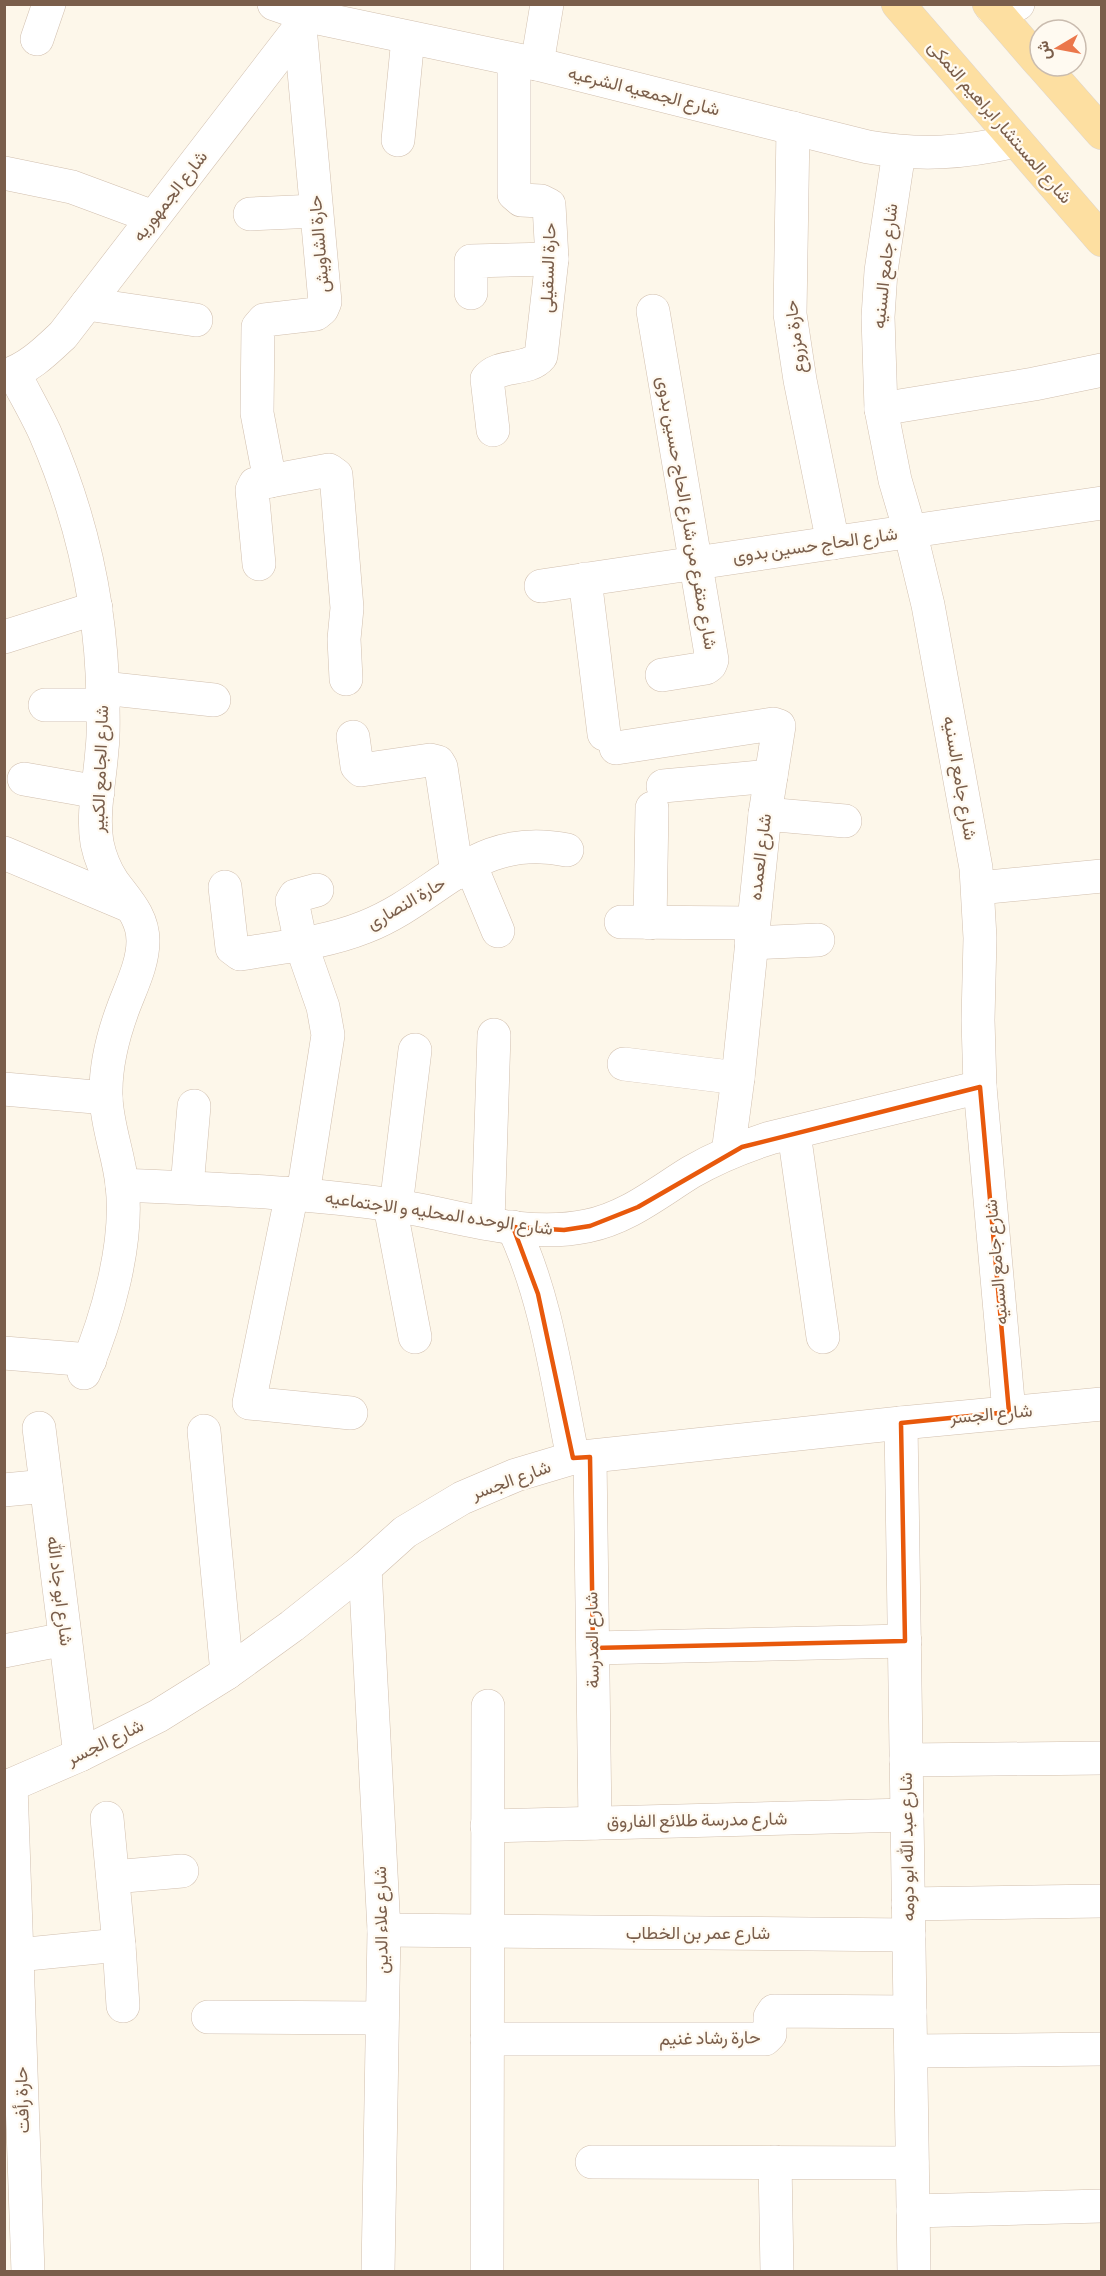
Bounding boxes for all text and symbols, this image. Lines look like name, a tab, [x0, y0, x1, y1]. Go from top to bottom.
north arrow	[1028, 18, 1088, 78]
street label: شارع المستشار ابراهيم النمكى	[923, 36, 1077, 208]
street label: شارع الجمعيه الشرعيه	[566, 64, 721, 121]
street label: شارع الجمهوريه	[130, 148, 213, 246]
street label: حارة الشاويش	[307, 194, 334, 294]
street label: شارع جامع السنيه	[870, 203, 904, 330]
street label: حارة السقيلى	[538, 223, 561, 314]
street label: حارة مزروع	[783, 299, 811, 375]
street label: شارع متفرع من شارع الحاج حسين بدوى	[651, 375, 719, 652]
street label: شارع الحاج حسين بدوى	[731, 525, 899, 568]
street label: شارع الجامع الكبير	[90, 705, 114, 834]
street label: شارع جامع السنيه	[937, 715, 979, 842]
street label: شارع العمده	[747, 813, 777, 902]
street label: حارة النصارى	[364, 874, 449, 934]
street label: شارع الوحده المحليه و الاجتماعيه	[323, 1189, 554, 1241]
street label: شارع جامع السنيه	[983, 1198, 1013, 1325]
street label: شارع الجسر	[948, 1402, 1033, 1430]
street label: شارع الجسر	[468, 1458, 554, 1506]
street label: شارع ابو جاد الله	[41, 1535, 78, 1647]
street label: شارع المدرسة	[583, 1591, 605, 1688]
street label: شارع الجسر	[63, 1717, 148, 1771]
street label: شارع عبد الله ابو دومه	[895, 1772, 920, 1922]
street label: شارع مدرسة طلائع الفاروق	[606, 1810, 788, 1834]
street label: شارع علاء الدين	[372, 1866, 394, 1974]
street label: شارع عمر بن الخطاب	[626, 1925, 770, 1945]
street label: حارة رشاد غنيم	[659, 2029, 761, 2051]
street label: حارة رأفت	[11, 2066, 34, 2134]

